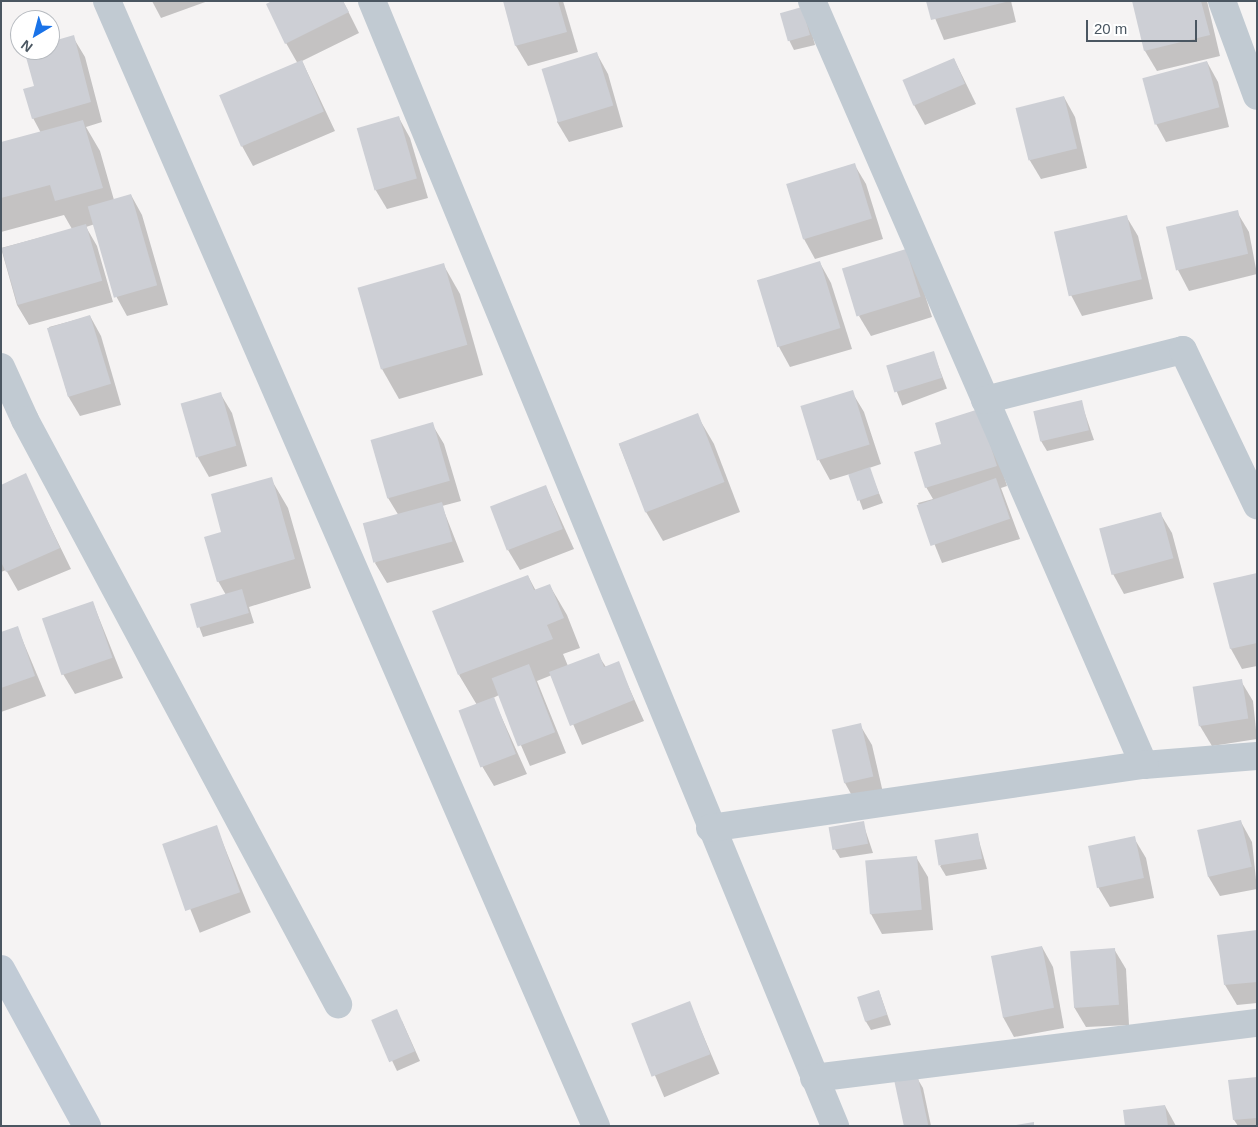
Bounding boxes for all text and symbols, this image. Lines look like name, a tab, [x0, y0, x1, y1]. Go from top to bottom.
north arrow	[10, 10, 60, 60]
scale bar	[1088, 10, 1199, 42]
text: 20 m	[1094, 20, 1127, 37]
text: N	[18, 37, 35, 56]

